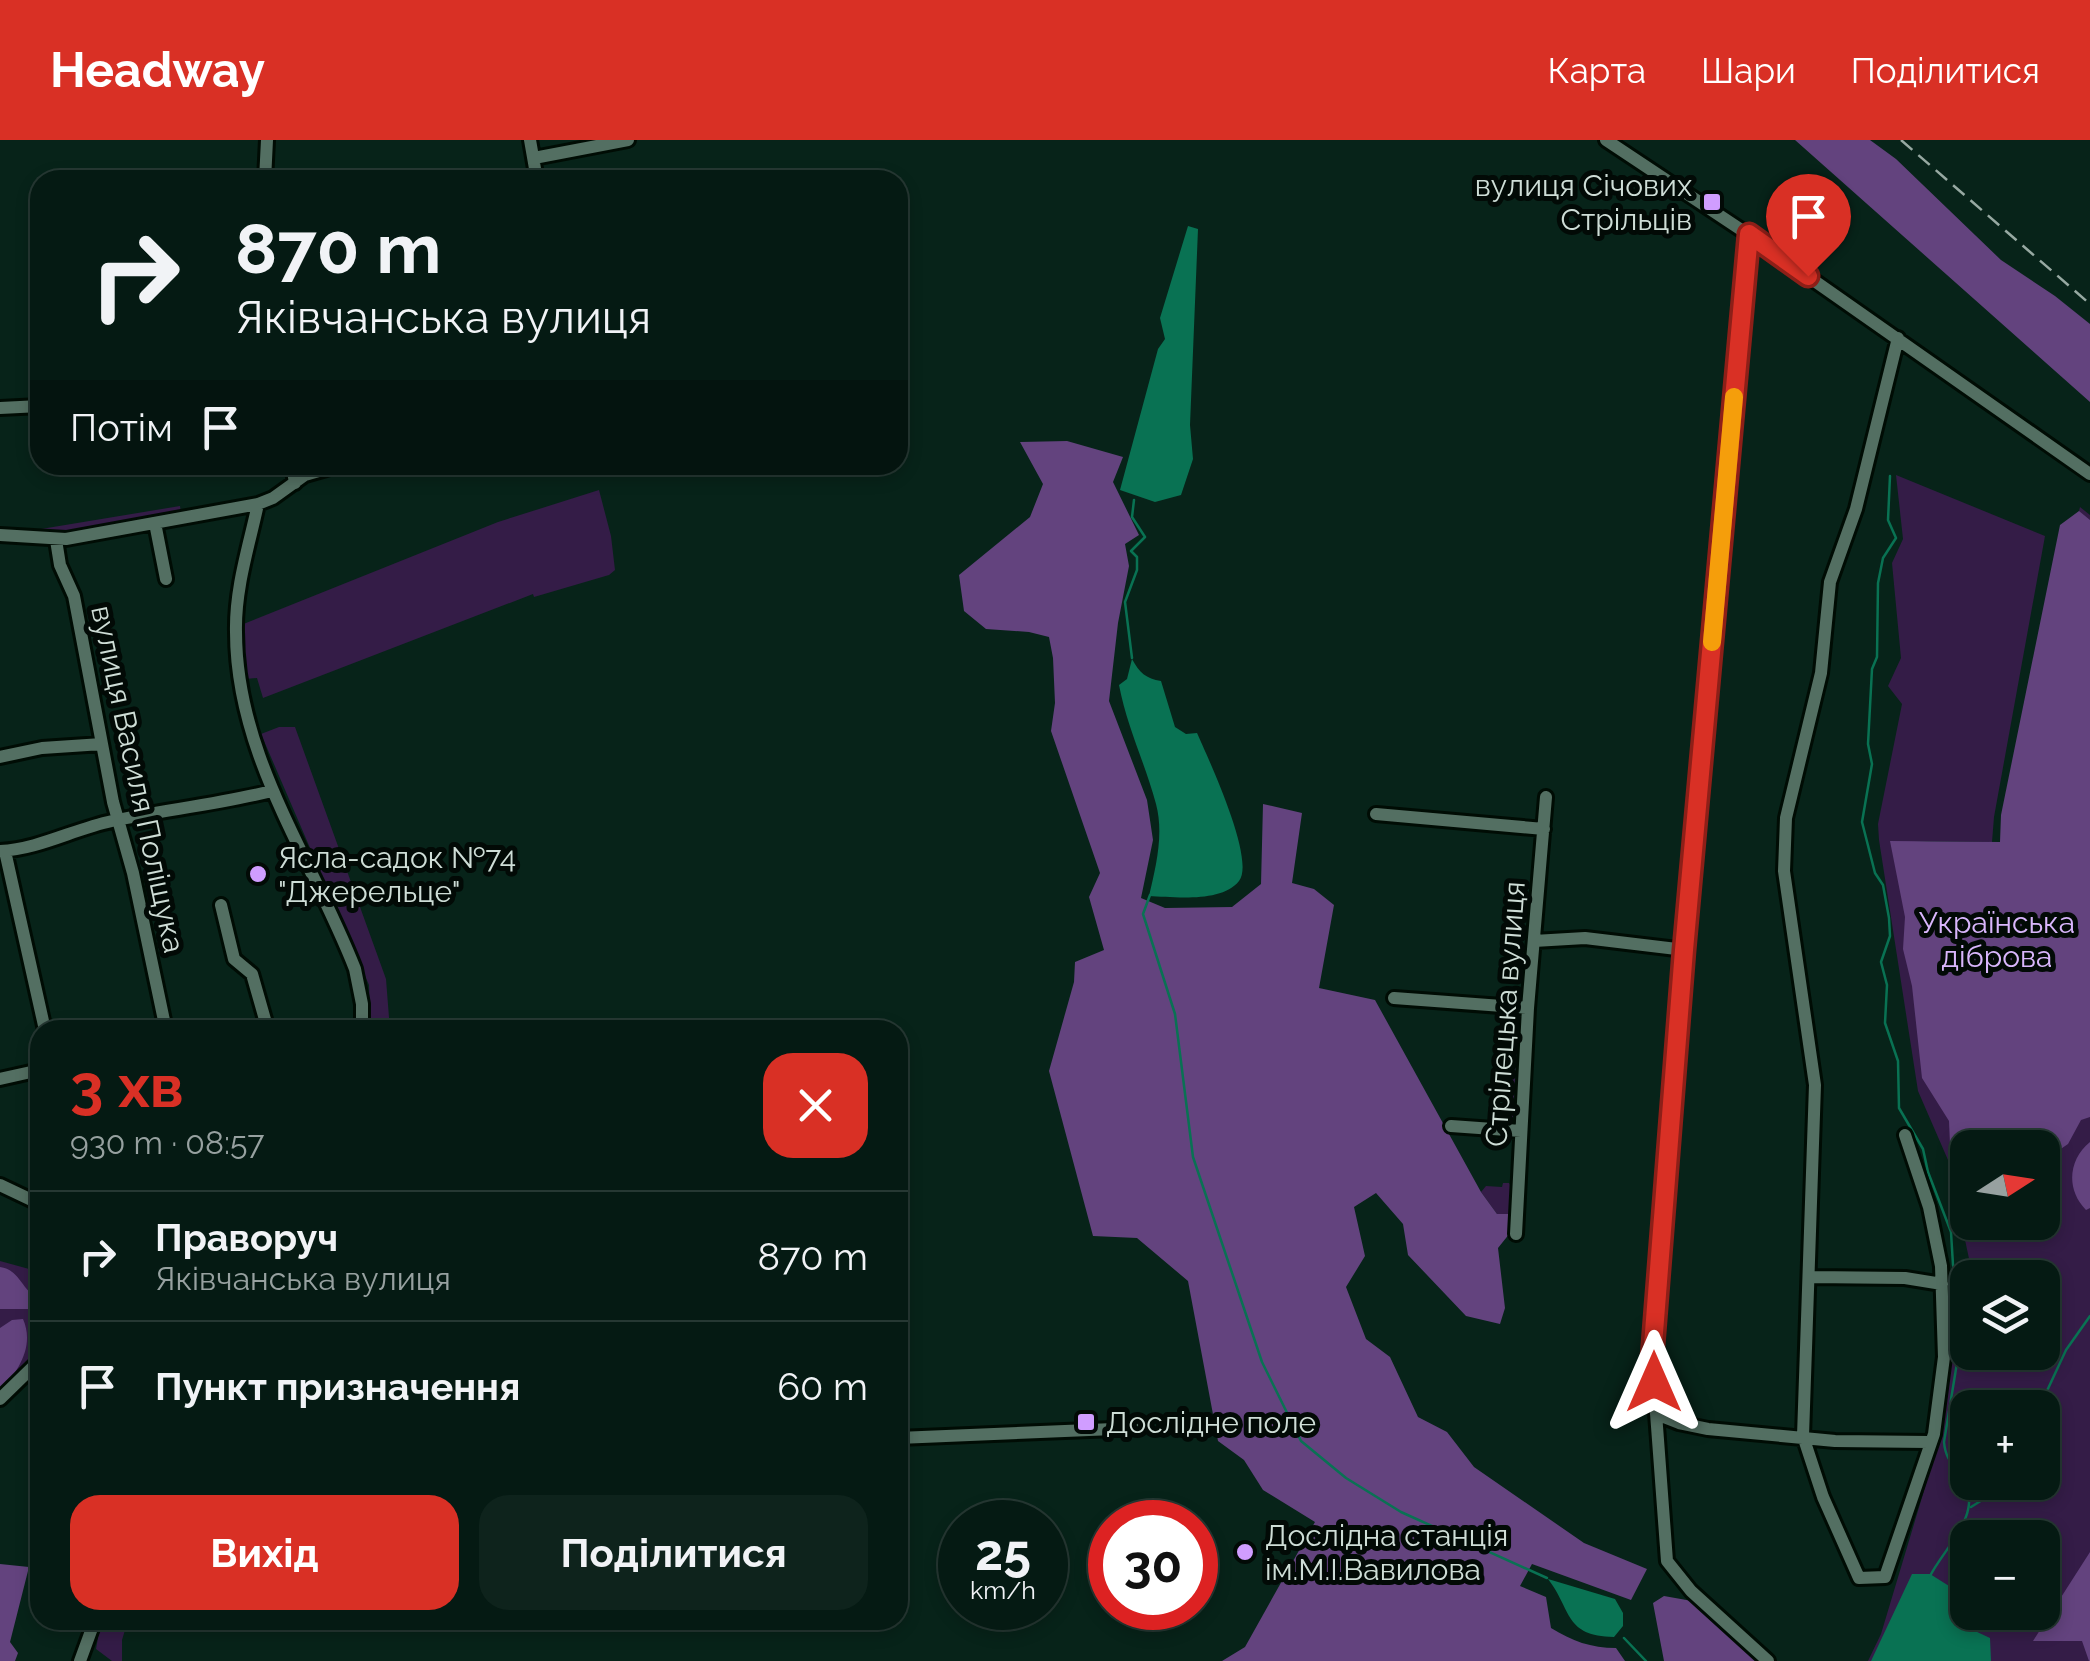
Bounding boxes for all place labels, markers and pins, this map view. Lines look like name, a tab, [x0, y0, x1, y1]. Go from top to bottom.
place label: вулиця Січових Стрільців	[1475, 168, 1692, 237]
pin	[1766, 174, 1851, 277]
marker: вулиця Січових Стрільців	[1701, 191, 1723, 213]
place label: Ясла-садок №74 "Джерельце"	[278, 840, 516, 909]
marker: Ясла-садок №74 "Джерельце"	[247, 863, 269, 885]
place label: Дослідне поле	[1106, 1405, 1316, 1440]
marker: Дослідне поле	[1075, 1411, 1097, 1433]
place label: Дослідна станція ім.М.І.Вавилова	[1265, 1518, 1508, 1587]
marker: Дослідна станція ім.М.І.Вавилова	[1234, 1541, 1256, 1563]

